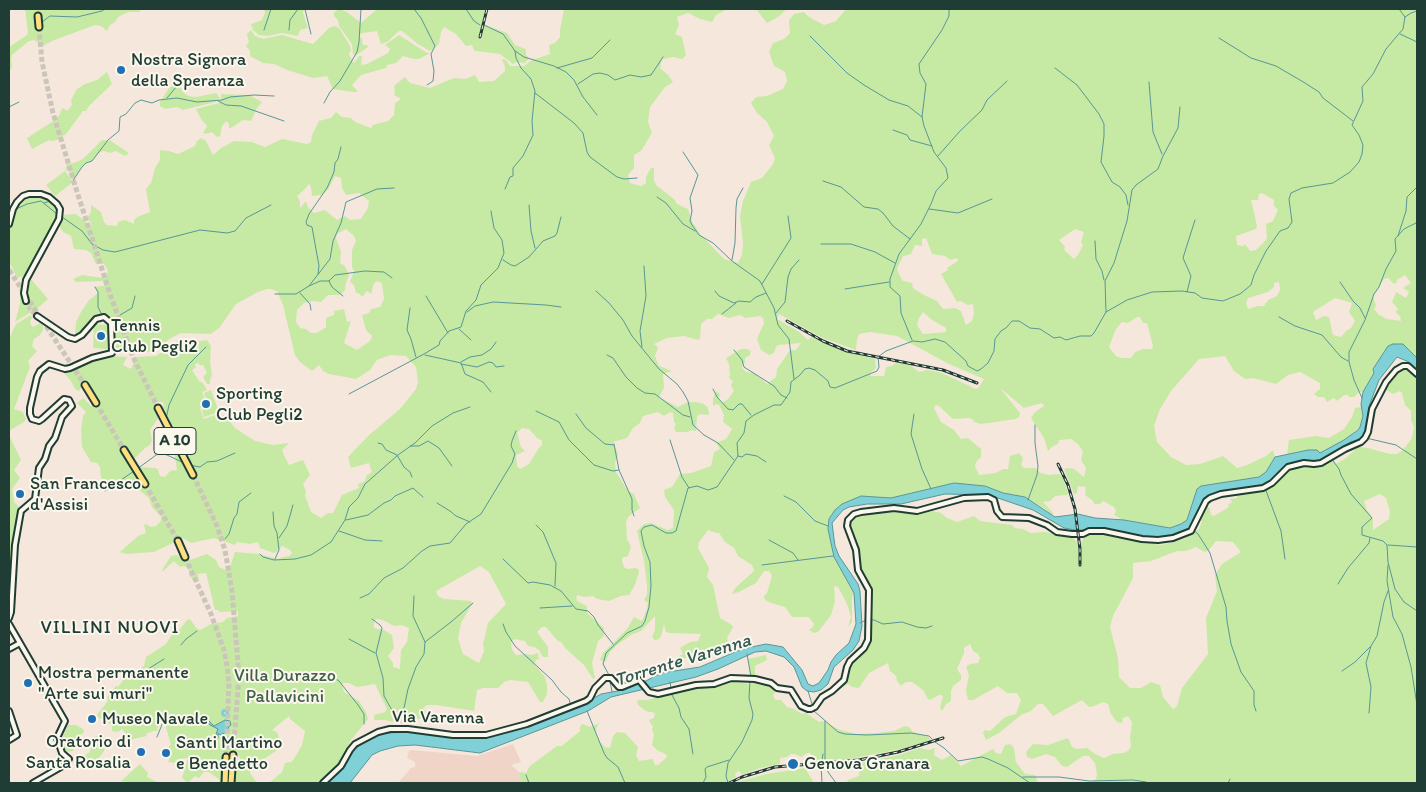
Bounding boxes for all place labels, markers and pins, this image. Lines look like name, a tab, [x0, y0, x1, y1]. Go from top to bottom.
place label: Nostra Signora della Speranza	[131, 49, 246, 92]
marker: Nostra Signora della Speranza	[115, 64, 127, 76]
place label: Tennis Club Pegli2	[111, 315, 198, 358]
marker: Tennis Club Pegli2	[95, 330, 107, 342]
place label: Sporting Club Pegli2	[216, 383, 303, 426]
marker: Sporting Club Pegli2	[200, 398, 212, 410]
place label: San Francesco d'Assisi	[30, 473, 141, 516]
marker: San Francesco d'Assisi	[14, 488, 26, 500]
place label: Mostra permanente "Arte sui muri"	[38, 662, 189, 704]
marker: Mostra permanente "Arte sui muri"	[22, 677, 34, 689]
place label: Museo Navale	[102, 708, 208, 730]
marker: Museo Navale	[86, 713, 98, 725]
place label: Oratorio di Santa Rosalia	[26, 731, 131, 774]
place label: Santi Martino e Benedetto	[176, 732, 282, 774]
marker: Oratorio di Santa Rosalia	[135, 746, 147, 758]
marker: Santi Martino e Benedetto	[160, 747, 172, 759]
place label: Genova Granara	[804, 753, 930, 775]
marker: Genova Granara	[786, 757, 800, 771]

